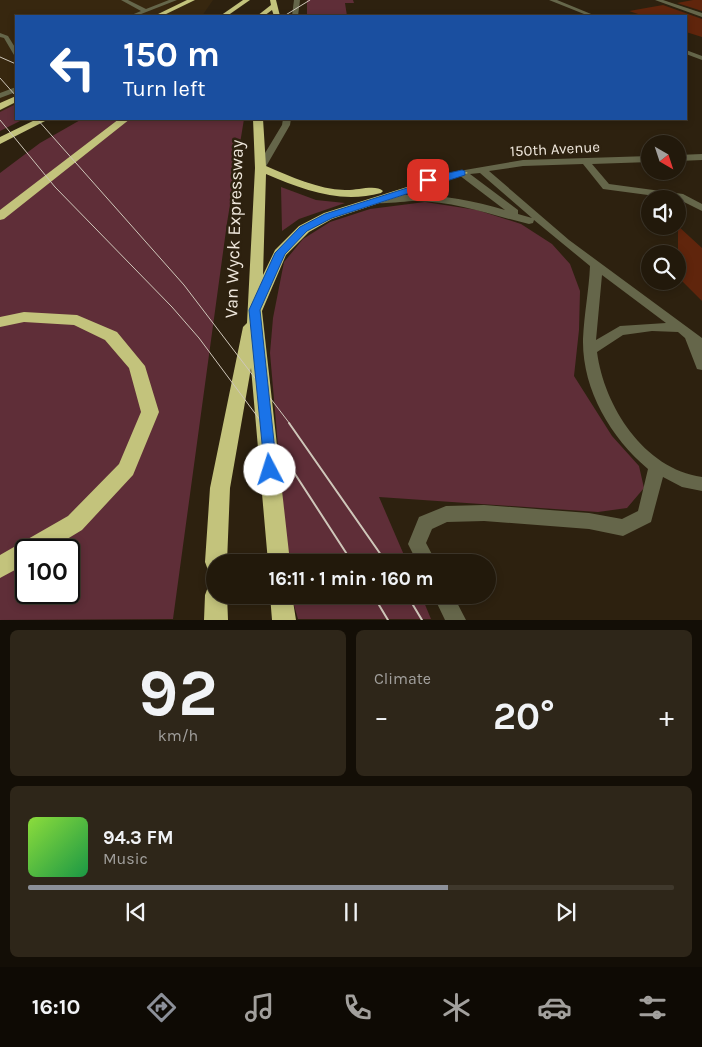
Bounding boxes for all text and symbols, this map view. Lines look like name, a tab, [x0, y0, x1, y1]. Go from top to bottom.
text: 150 m	[123, 34, 220, 75]
icon: left	[40, 35, 105, 100]
text: Turn left	[123, 76, 206, 102]
north arrow	[641, 135, 686, 180]
map controls	[641, 135, 686, 290]
street label: 150th Avenue	[510, 138, 600, 160]
street label: Van Wyck Expressway	[220, 139, 248, 319]
pin	[407, 159, 449, 201]
icon: arrive	[414, 166, 442, 194]
button: sound	[641, 190, 686, 235]
button: search	[641, 245, 686, 290]
position arrow	[243, 443, 295, 495]
speed limit sign: 100	[15, 539, 80, 604]
text: 16:11 · 1 min · 160 m	[268, 568, 434, 590]
text: 92	[139, 655, 217, 731]
text: Climate	[374, 669, 431, 688]
text: 20°	[493, 694, 555, 739]
text: −	[374, 700, 389, 733]
text: +	[659, 700, 674, 733]
text: km/h	[158, 726, 198, 745]
text: 94.3 FM	[103, 827, 174, 849]
text: Music	[103, 849, 148, 868]
icon: previous	[122, 898, 150, 926]
icon: pause	[337, 898, 365, 926]
icon: next	[552, 898, 580, 926]
icon: directions	[144, 990, 179, 1025]
icon: music	[242, 990, 277, 1025]
icon: phone	[340, 990, 375, 1025]
icon: climate	[439, 990, 474, 1025]
icon: car	[537, 990, 572, 1025]
icon: filters	[635, 990, 670, 1025]
text: 16:10	[32, 994, 81, 1020]

